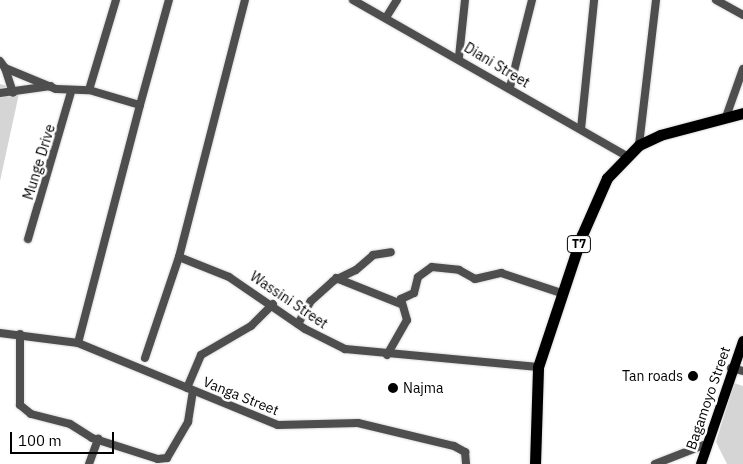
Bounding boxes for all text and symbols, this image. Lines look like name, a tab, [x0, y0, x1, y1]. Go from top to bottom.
street label: Diani Street	[461, 39, 533, 91]
street label: Munge Drive	[20, 122, 58, 202]
road number: T7	[566, 234, 592, 253]
street label: Wassini Street	[247, 268, 331, 332]
street label: Bagamoyo Street	[682, 344, 734, 452]
place label: Tan roads	[622, 368, 683, 384]
marker: Tan roads	[687, 370, 699, 382]
street label: Vanga Street	[201, 373, 281, 419]
place label: Najma	[403, 380, 444, 396]
marker: Najma	[387, 382, 399, 394]
scale bar	[12, 422, 116, 454]
text: 100 m	[18, 431, 62, 450]

